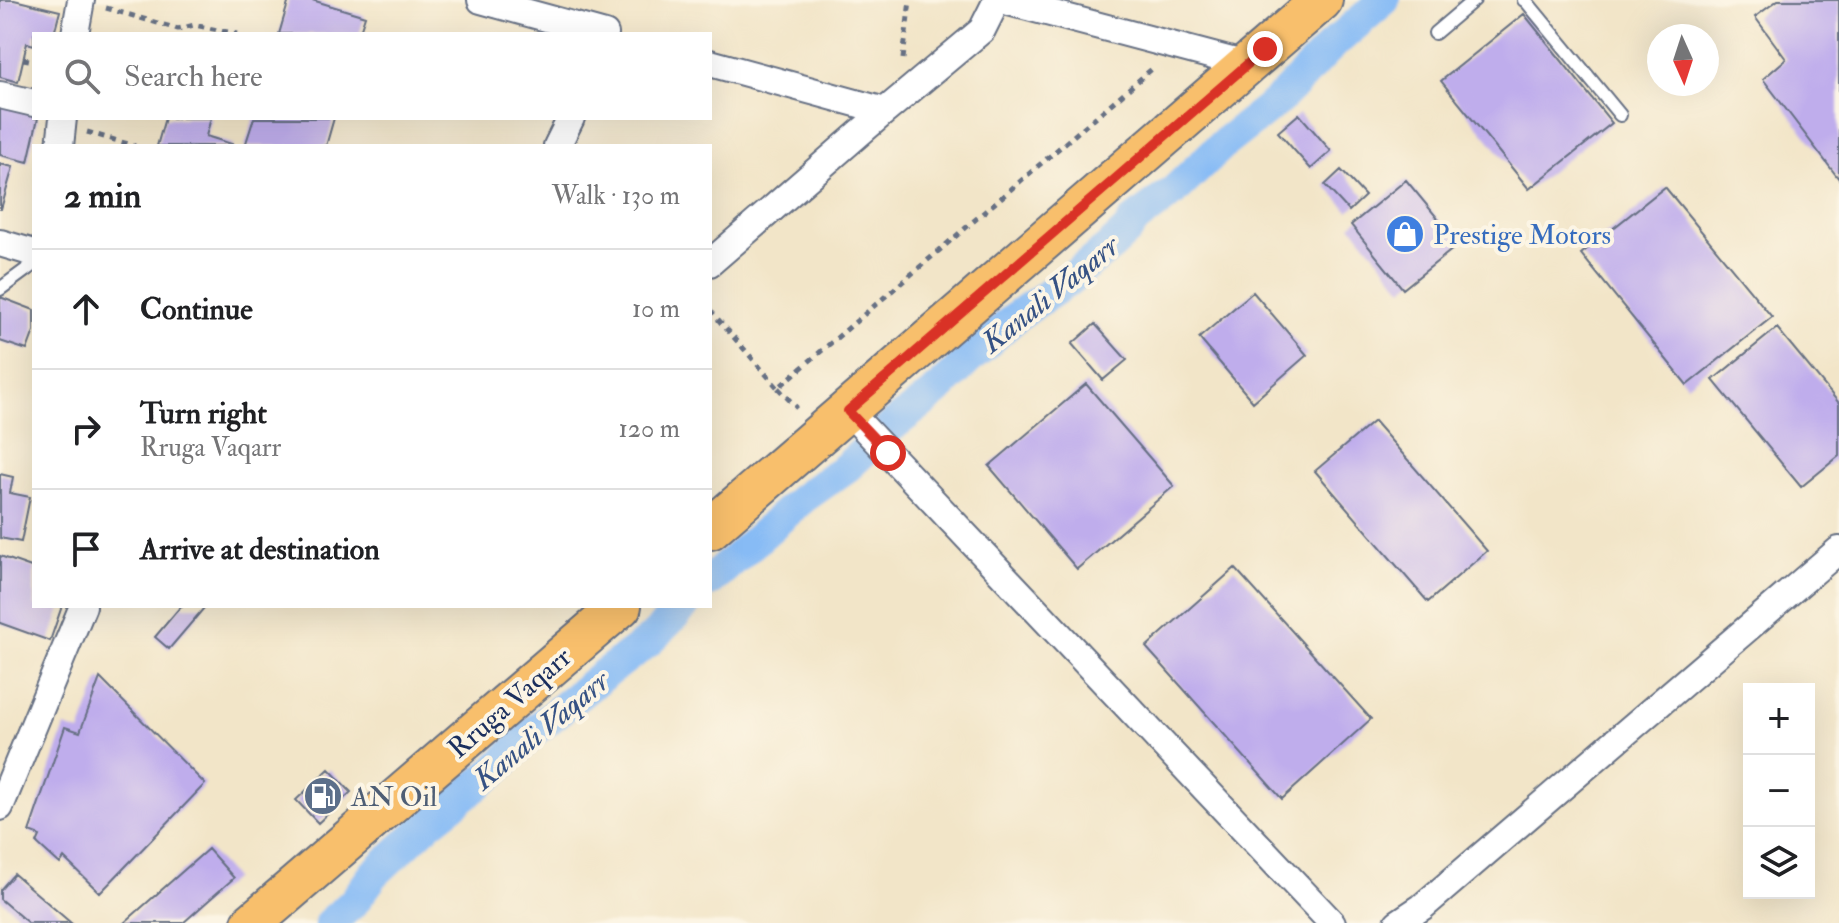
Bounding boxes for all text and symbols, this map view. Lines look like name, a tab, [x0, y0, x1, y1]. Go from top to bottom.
north arrow	[1647, 24, 1719, 96]
route end	[1247, 31, 1283, 67]
search box	[32, 32, 712, 120]
icon: search	[60, 54, 104, 98]
text: Search here	[124, 58, 263, 95]
text: 2 min	[64, 175, 141, 218]
text: Walk · 130 m	[552, 180, 680, 212]
shop icon: Prestige Motors	[1384, 213, 1426, 255]
place label: Prestige Motors	[1433, 218, 1611, 253]
water label: Kanali Vaqarr	[973, 227, 1128, 362]
icon: ahead	[64, 287, 108, 331]
text: Continue	[140, 291, 253, 328]
text: 10 m	[632, 293, 680, 325]
text: Turn right	[140, 395, 267, 432]
icon: right	[64, 407, 108, 451]
text: 120 m	[619, 413, 680, 445]
text: Rruga Vaqarr	[140, 432, 281, 464]
route start	[870, 435, 906, 471]
icon: arrive	[64, 527, 108, 571]
text: Arrive at destination	[140, 531, 380, 568]
street label: Rruga Vaqarr	[441, 640, 579, 766]
water label: Kanali Vaqarr	[464, 662, 618, 799]
map controls	[1743, 683, 1815, 899]
button: +	[1743, 683, 1815, 755]
button: −	[1743, 755, 1815, 827]
fuel station icon: AN Oil	[302, 775, 344, 817]
place label: AN Oil	[350, 780, 437, 815]
button: layers	[1743, 827, 1815, 899]

